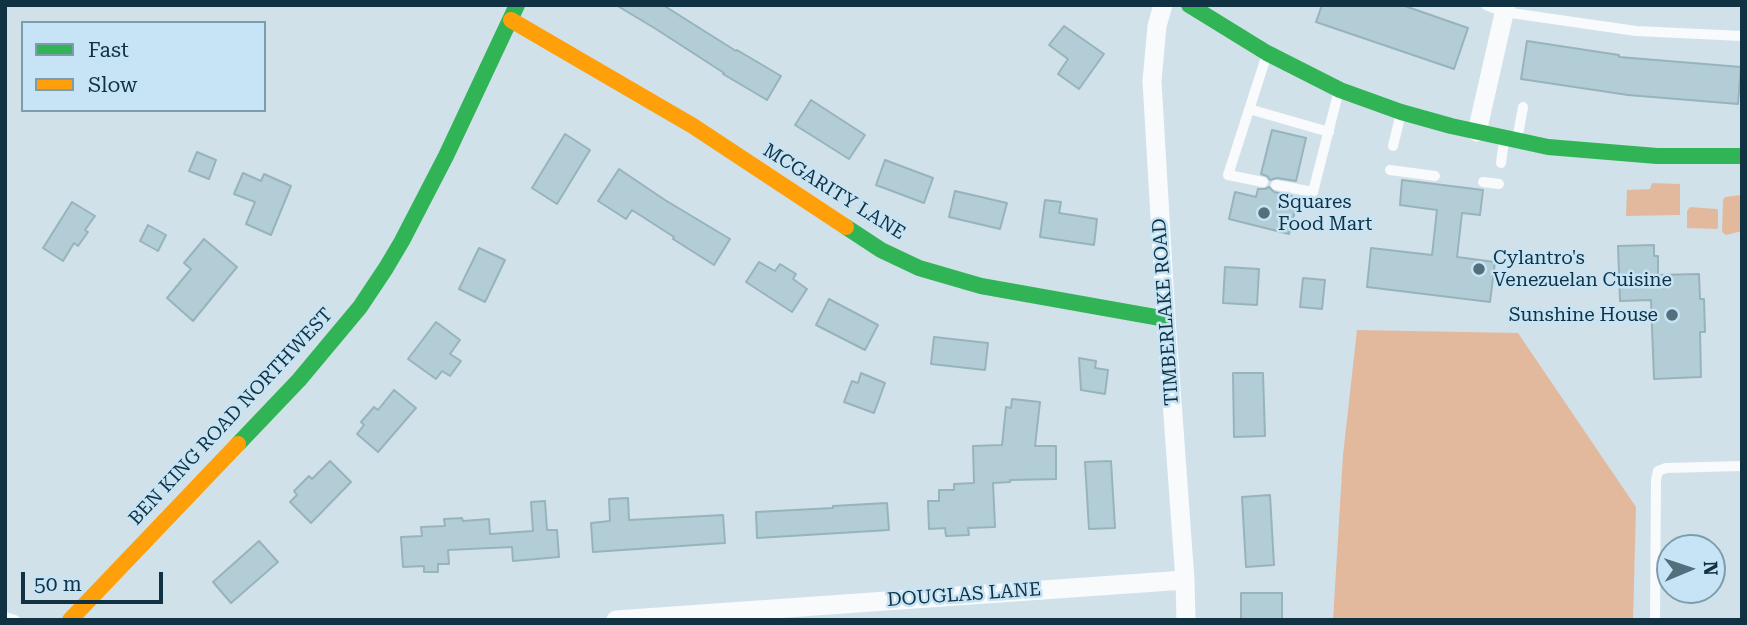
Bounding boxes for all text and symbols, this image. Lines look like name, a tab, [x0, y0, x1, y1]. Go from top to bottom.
legend	[21, 21, 266, 112]
text: Fast	[88, 38, 129, 62]
text: Slow	[88, 73, 137, 97]
street label: MCGARITY LANE	[759, 139, 909, 245]
place label: Squares Food Mart	[1278, 191, 1372, 235]
marker: Squares Food Mart	[1256, 205, 1272, 221]
street label: TIMBERLAKE ROAD	[1148, 218, 1184, 406]
place label: Cylantro's Venezuelan Cuisine	[1493, 247, 1672, 291]
marker: Cylantro's Venezuelan Cuisine	[1471, 261, 1487, 277]
street label: BEN KING ROAD NORTHWEST	[124, 304, 338, 530]
place label: Sunshine House	[1509, 304, 1658, 326]
marker: Sunshine House	[1664, 307, 1680, 323]
north arrow	[1656, 534, 1726, 604]
scale bar	[24, 558, 166, 602]
text: N	[1699, 561, 1722, 576]
text: 50 m	[34, 572, 82, 596]
street label: DOUGLAS LANE	[886, 578, 1042, 612]

